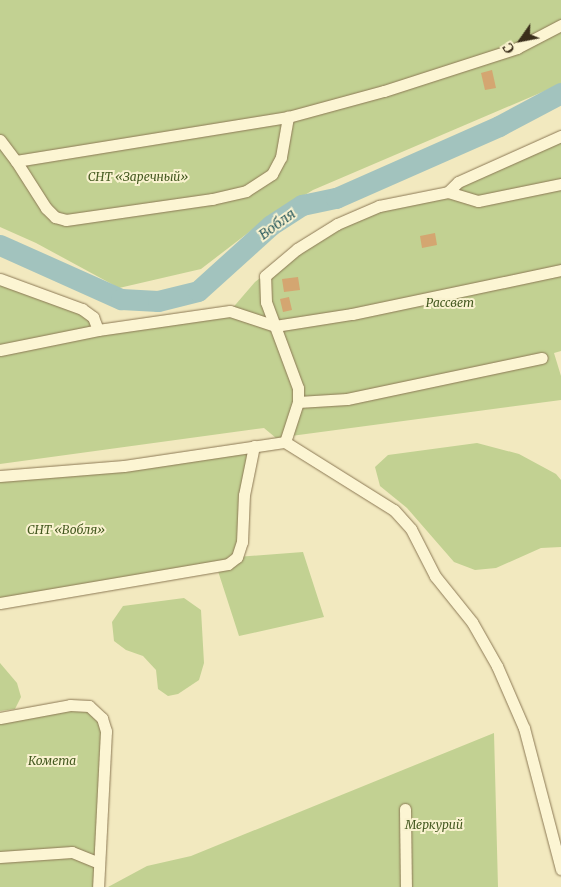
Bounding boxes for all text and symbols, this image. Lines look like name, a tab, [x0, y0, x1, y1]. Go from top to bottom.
north arrow	[496, 15, 546, 65]
text: С	[498, 39, 519, 57]
park label: СНТ «Заречный»	[88, 170, 188, 184]
water label: Вобля	[255, 205, 299, 243]
park label: Рассвет	[426, 296, 474, 310]
park label: СНТ «Вобля»	[27, 523, 105, 537]
park label: Комета	[28, 754, 76, 768]
park label: Меркурий	[405, 818, 463, 832]

